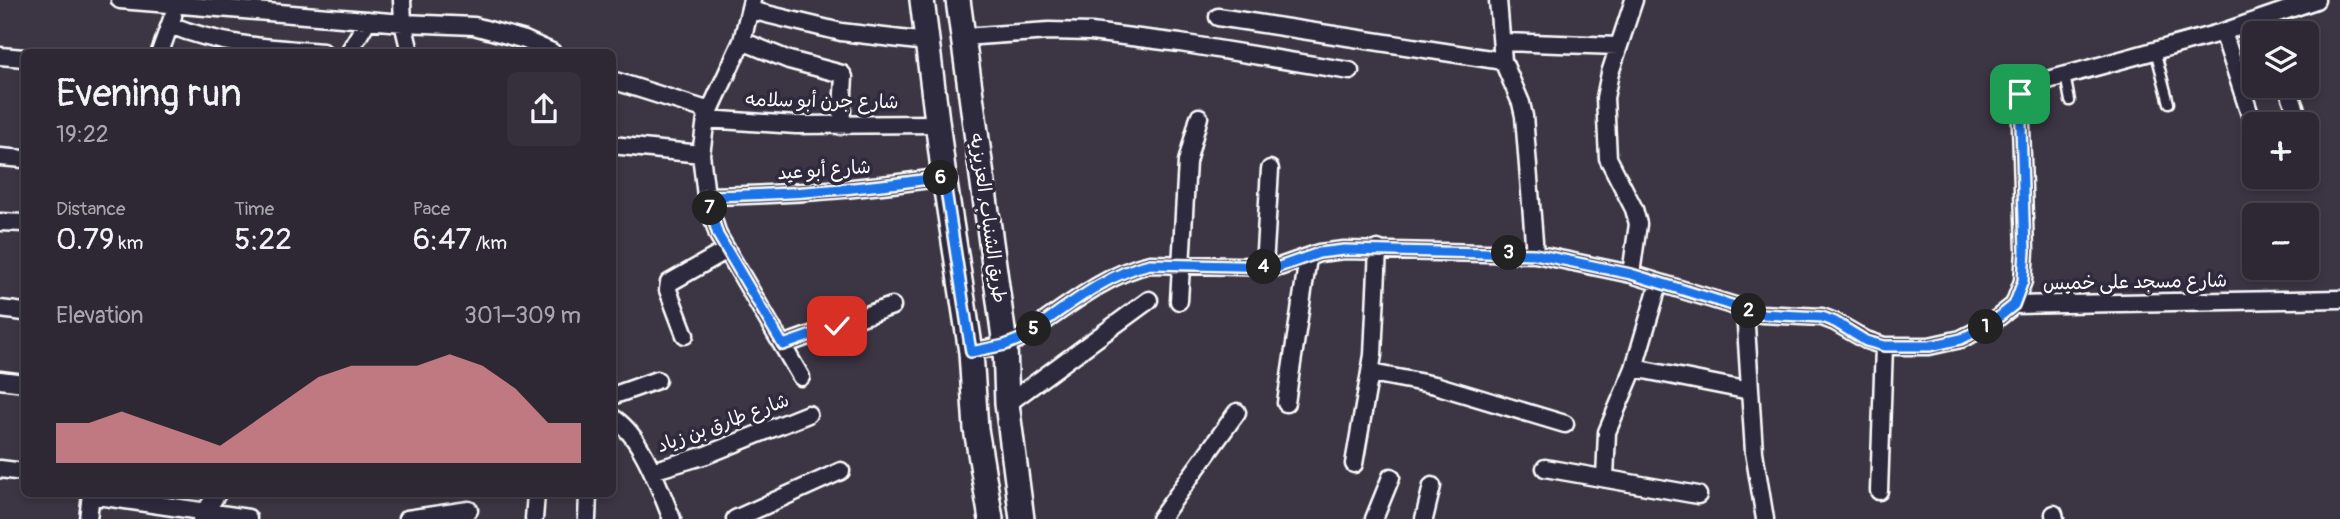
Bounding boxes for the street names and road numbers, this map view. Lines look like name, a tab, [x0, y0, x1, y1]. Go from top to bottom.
street label: شارع جرن أبو سلامه	[745, 88, 899, 115]
street label: طريق الشنباب, العزيزيه	[964, 132, 1012, 304]
street label: شارع أبو عيد	[776, 155, 872, 186]
street label: شارع مسجد على خميس	[2043, 268, 2227, 297]
street label: شارع طارق بن زياد	[654, 388, 793, 459]

